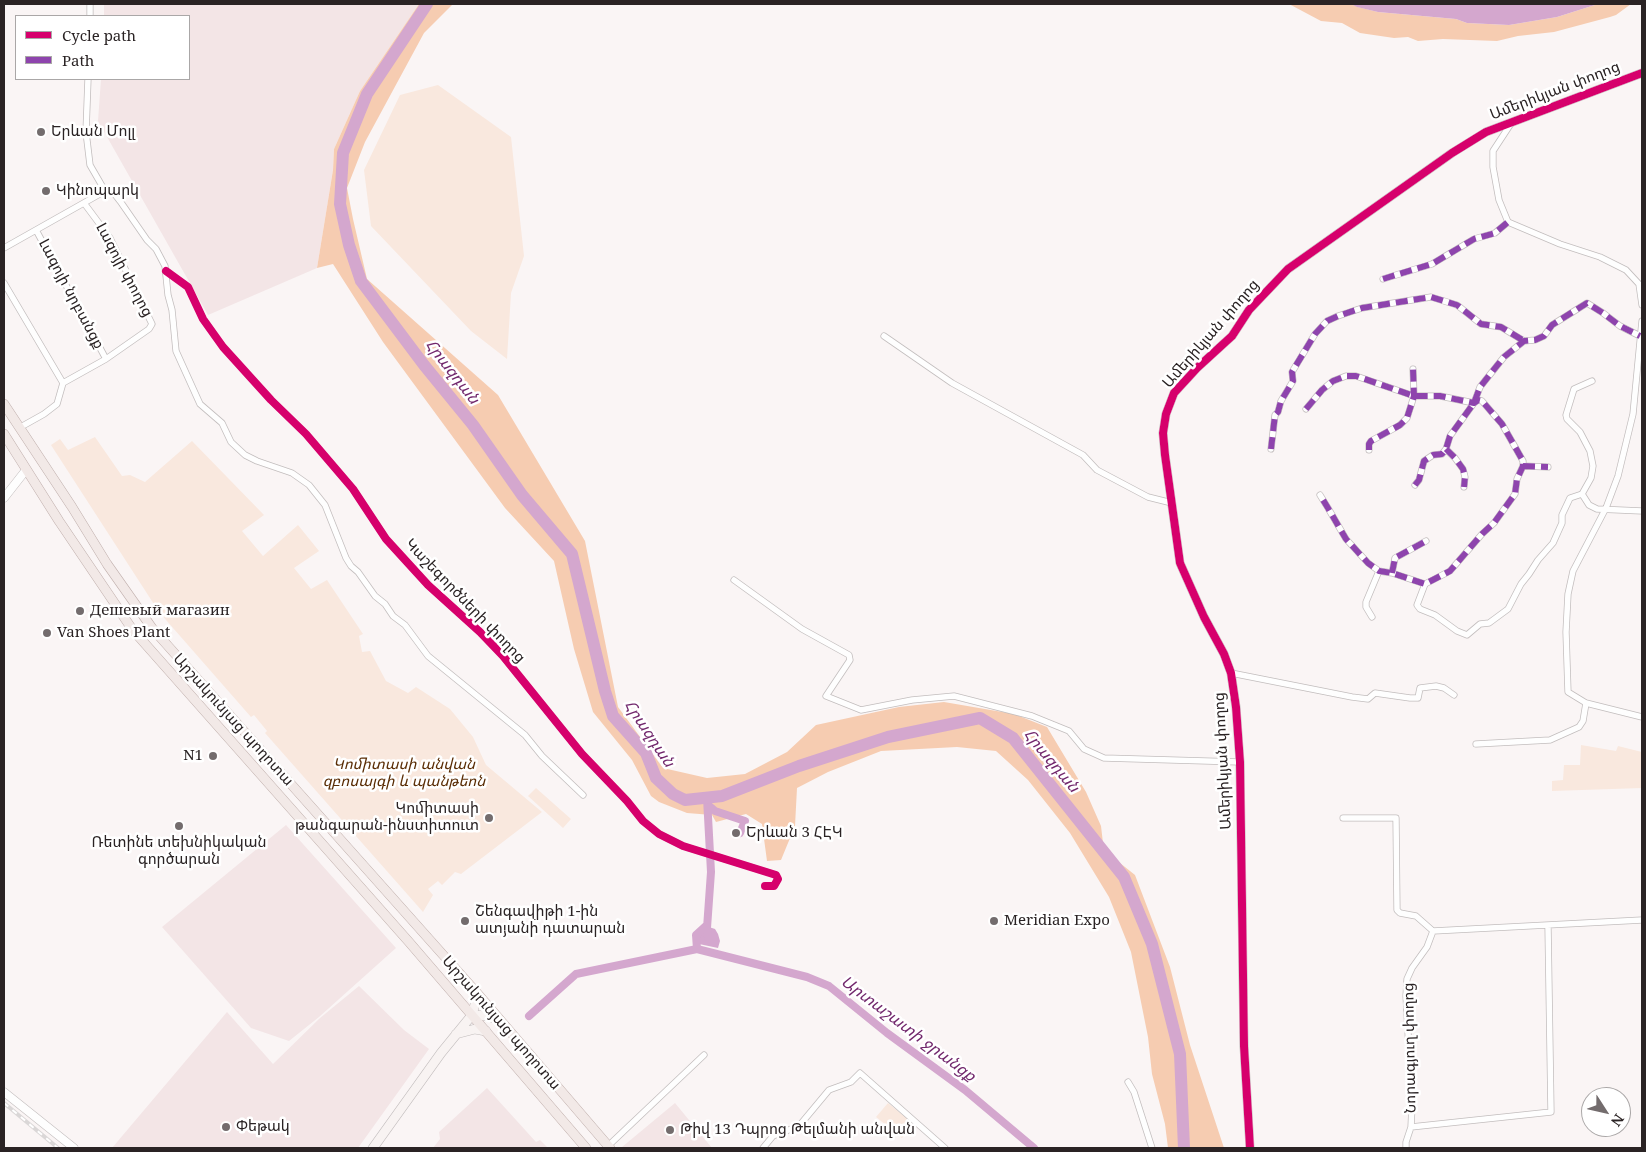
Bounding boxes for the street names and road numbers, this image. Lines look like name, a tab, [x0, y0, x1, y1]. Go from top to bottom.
street label: Ամերիկյան փողոց	[1487, 58, 1623, 124]
street label: Լազոյի փողոց	[92, 220, 156, 320]
street label: Լազոյի նրբանցք	[34, 236, 108, 352]
street label: Ամերիկյան փողոց	[1159, 276, 1263, 392]
street label: Կաշեգործների փողոց	[401, 535, 529, 667]
street label: Արշակունյաց պողոտա	[169, 650, 297, 790]
street label: Ամերիկյան փողոց	[1210, 692, 1236, 830]
street label: Արշակունյաց պողոտա	[438, 952, 564, 1094]
street label: Նորագյուղ փողոց	[1400, 983, 1420, 1113]

